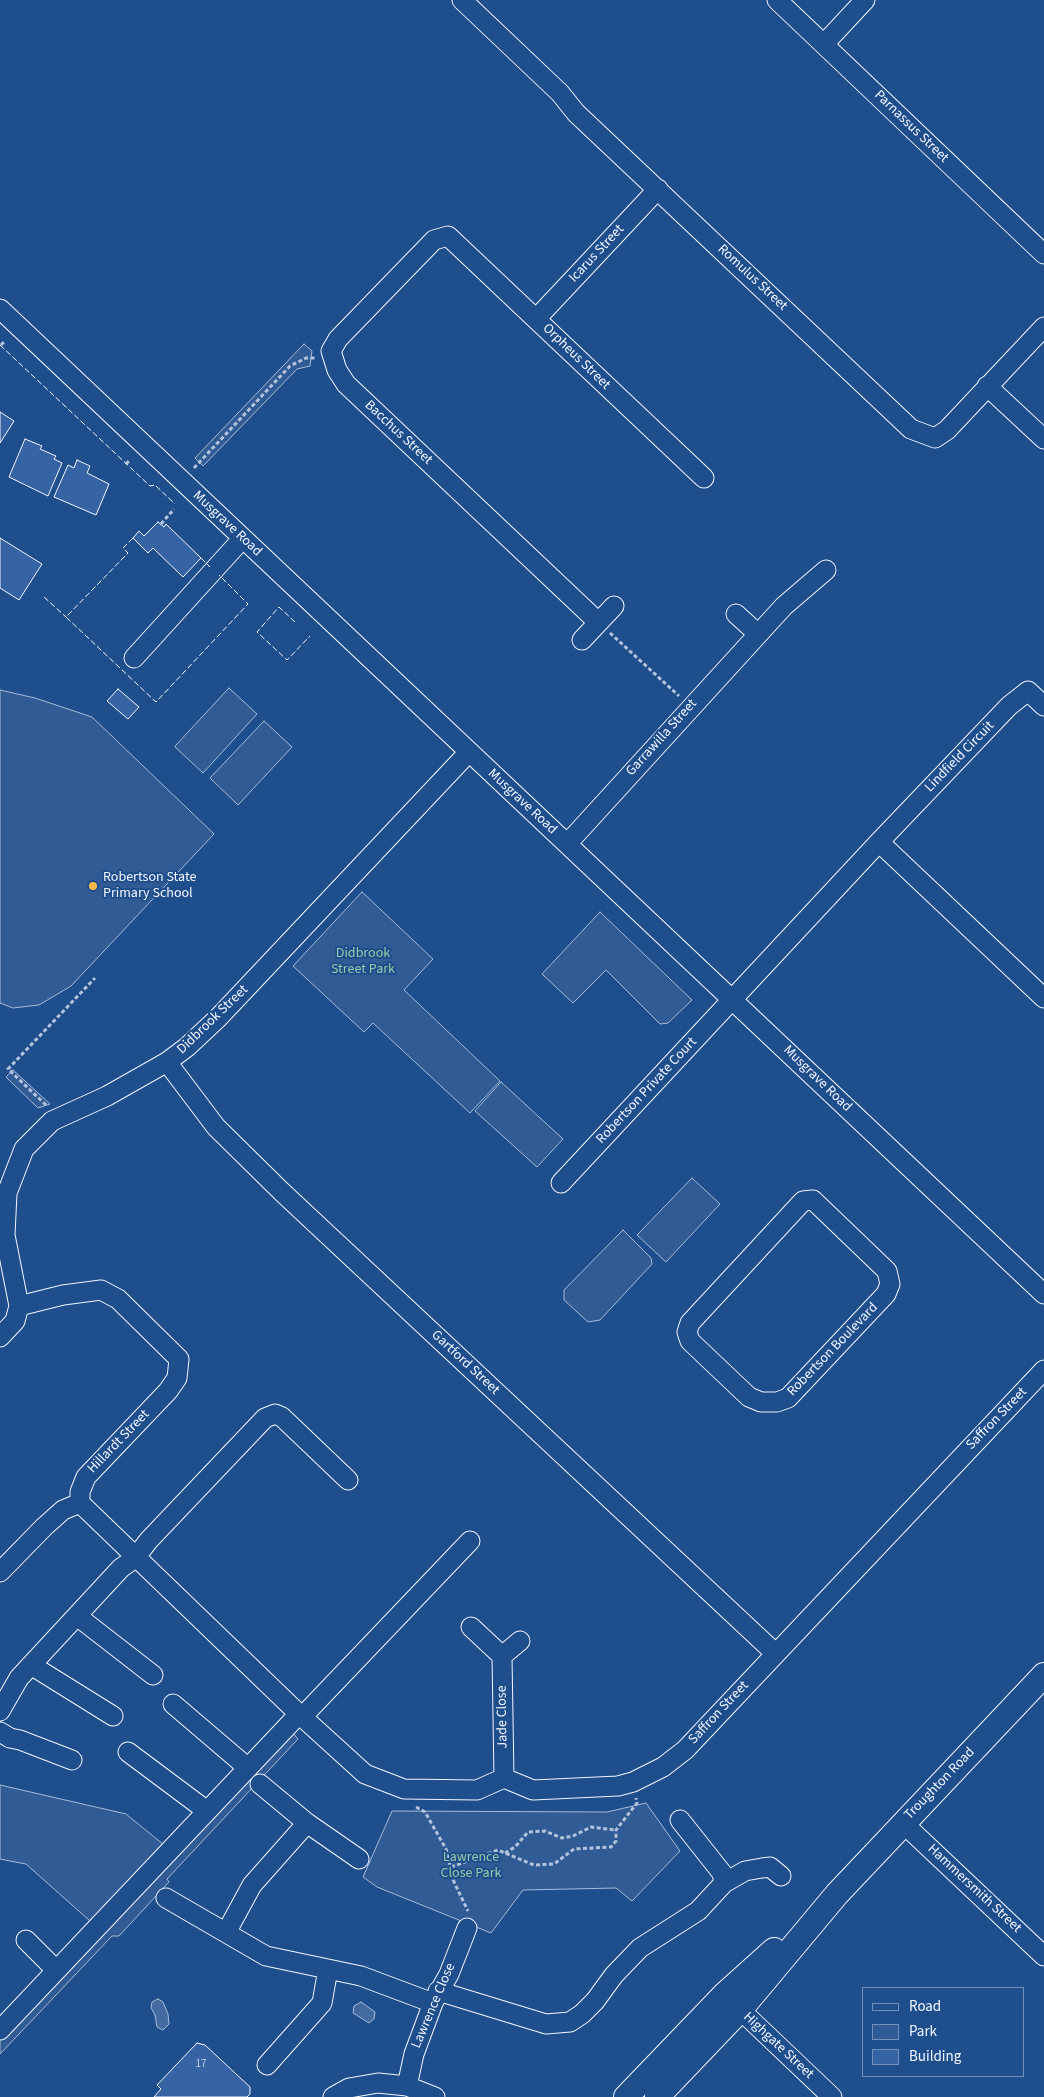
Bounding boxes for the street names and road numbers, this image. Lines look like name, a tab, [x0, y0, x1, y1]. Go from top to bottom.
street label: Parnassus Street	[870, 87, 952, 167]
street label: Icarus Street	[566, 222, 628, 286]
street label: Romulus Street	[714, 241, 790, 315]
street label: Orpheus Street	[539, 320, 613, 394]
street label: Bacchus Street	[361, 397, 435, 469]
street label: Musgrave Road	[189, 488, 265, 560]
street label: Garrawilla Street	[623, 696, 701, 780]
street label: Lindfield Circuit	[922, 718, 998, 796]
street label: Musgrave Road	[484, 766, 560, 838]
street label: Didbrook Street	[174, 982, 252, 1058]
street label: Robertson Private Court	[593, 1034, 701, 1148]
street label: Musgrave Road	[779, 1042, 855, 1116]
street label: Robertson Boulevard	[784, 1300, 882, 1400]
street label: Gartford Street	[427, 1327, 503, 1399]
street label: Saffron Street	[963, 1384, 1031, 1454]
street label: Hillardt Street	[85, 1407, 153, 1477]
street label: Saffron Street	[685, 1678, 753, 1748]
street label: Jade Close	[494, 1685, 512, 1749]
street label: Troughton Road	[901, 1744, 979, 1824]
street label: Hammersmith Street	[924, 1841, 1024, 1937]
street label: Lawrence Close	[408, 1961, 460, 2051]
street label: Highgate Street	[739, 2009, 817, 2083]

